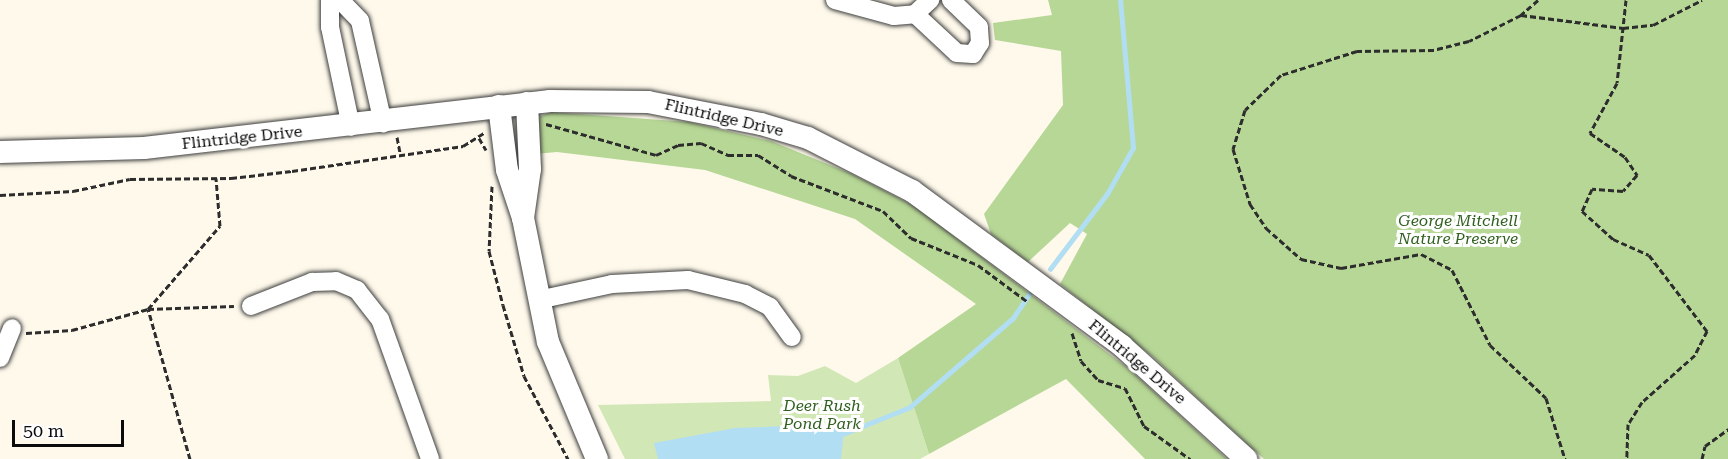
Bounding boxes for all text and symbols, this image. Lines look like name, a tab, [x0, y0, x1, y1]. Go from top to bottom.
street label: Flintridge Drive	[663, 95, 785, 141]
street label: Flintridge Drive	[181, 122, 303, 154]
park label: George Mitchell Nature Preserve	[1398, 211, 1518, 249]
street label: Flintridge Drive	[1084, 316, 1190, 408]
park label: Deer Rush Pond Park	[783, 396, 861, 434]
scale bar	[15, 408, 128, 446]
text: 50 m	[23, 420, 64, 441]

